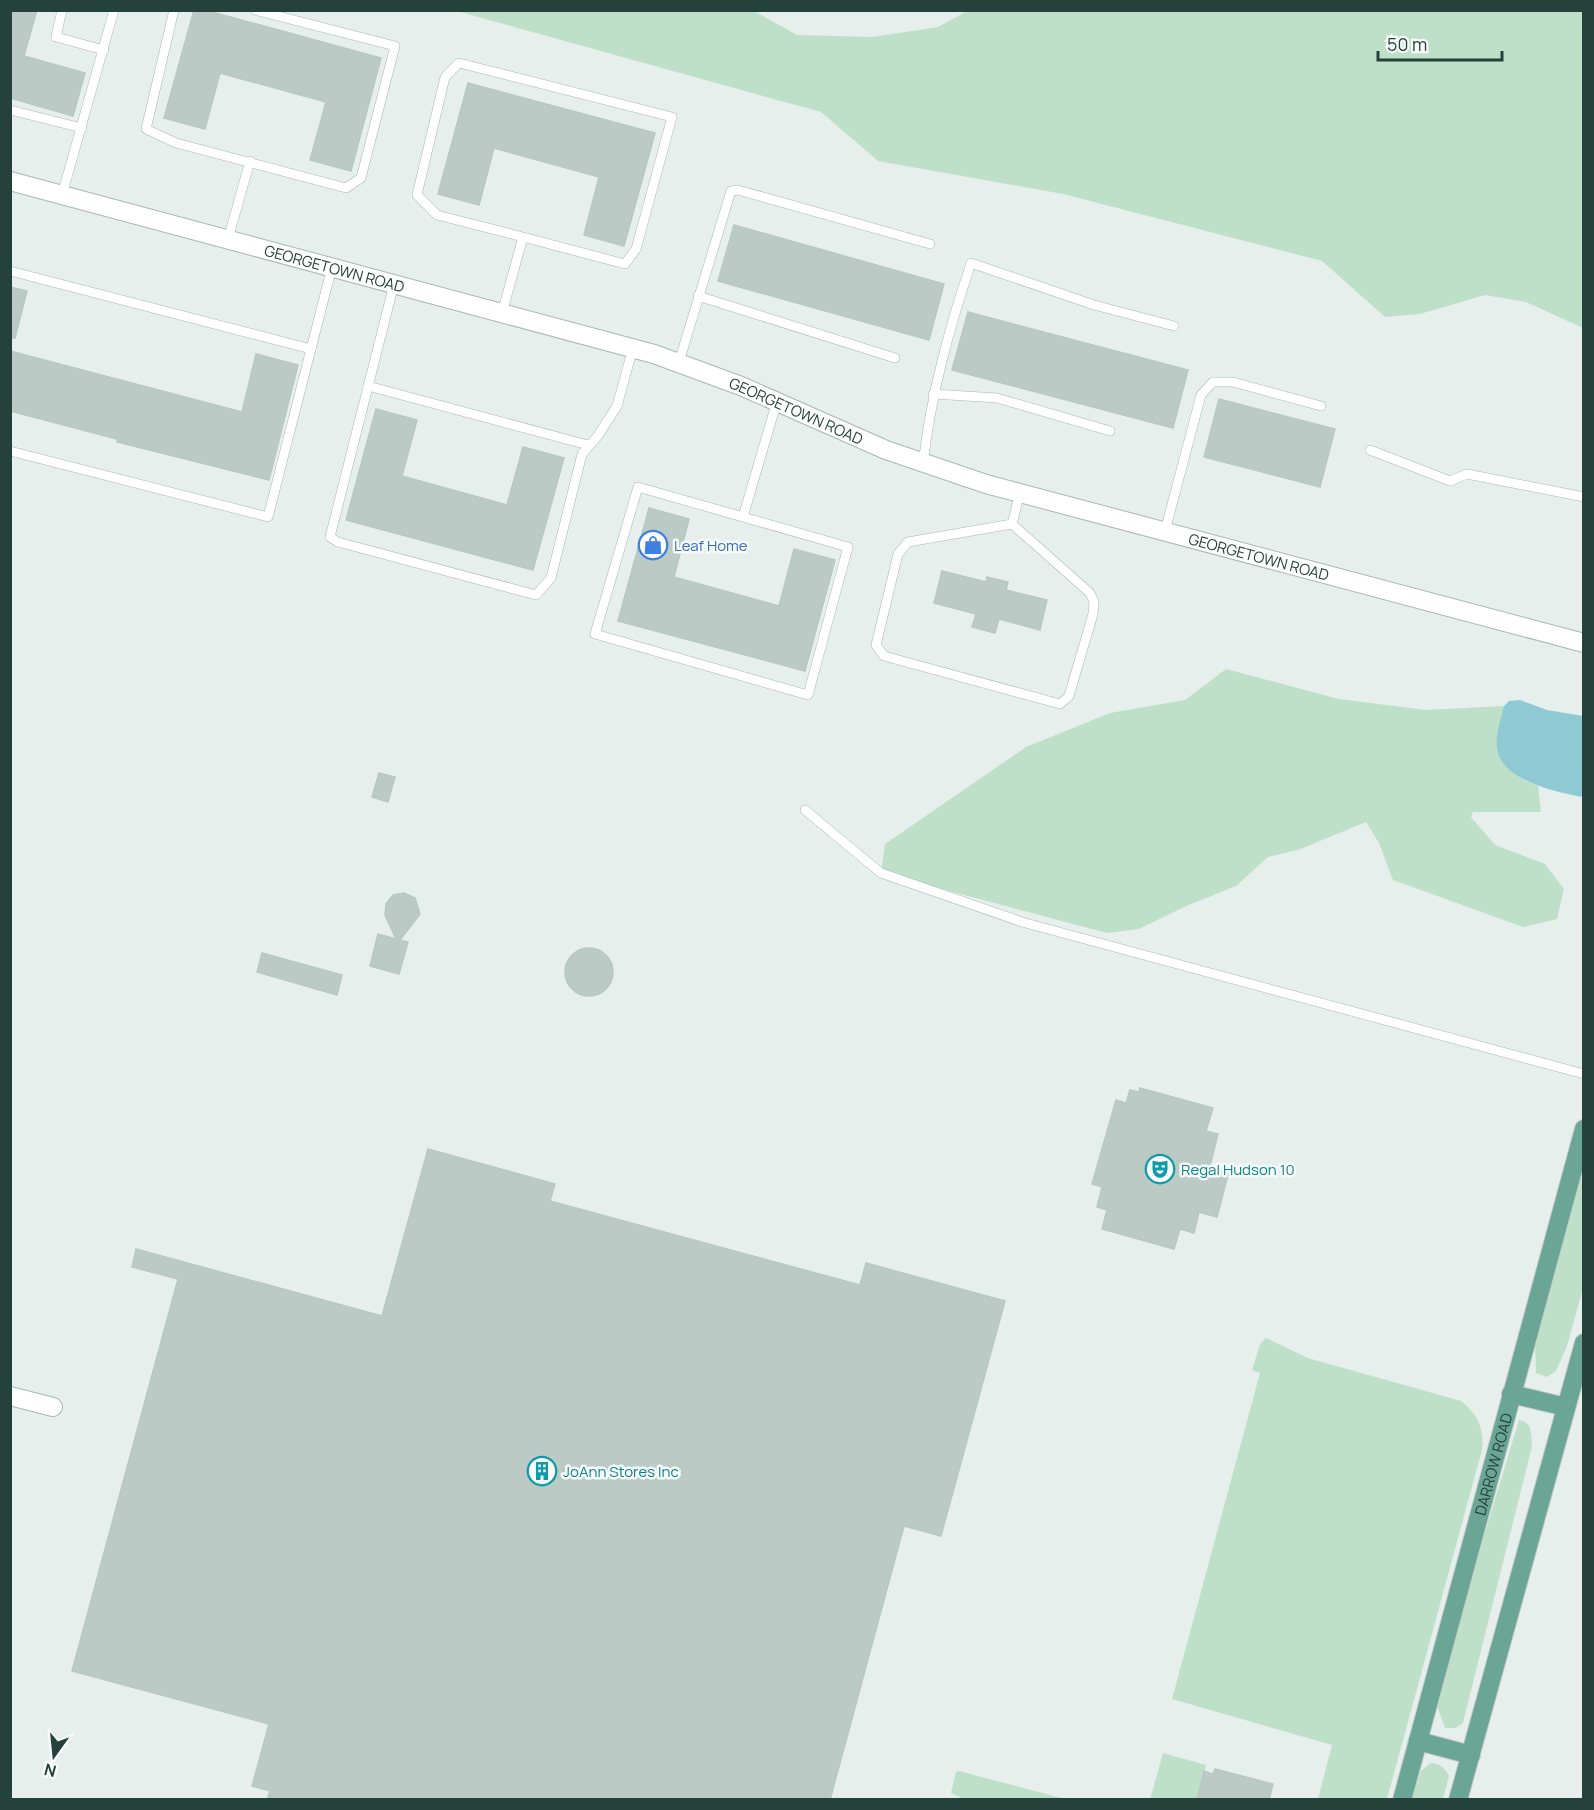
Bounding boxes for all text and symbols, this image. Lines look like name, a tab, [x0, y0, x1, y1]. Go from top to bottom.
scale bar	[1378, 24, 1502, 62]
text: 50 m	[1387, 32, 1427, 56]
street label: GEORGETOWN ROAD	[262, 239, 407, 297]
street label: GEORGETOWN ROAD	[726, 372, 867, 449]
street label: GEORGETOWN ROAD	[1186, 528, 1331, 585]
shop icon: Leaf Home	[637, 529, 669, 561]
place label: Leaf Home	[674, 535, 748, 556]
theatre icon: Regal Hudson 10	[1144, 1153, 1176, 1185]
place label: Regal Hudson 10	[1181, 1159, 1295, 1180]
street label: DARROW ROAD	[1469, 1411, 1517, 1518]
building icon: JoAnn Stores Inc	[526, 1455, 558, 1487]
place label: JoAnn Stores Inc	[563, 1461, 679, 1482]
north arrow	[24, 1726, 84, 1786]
text: N	[42, 1758, 59, 1783]

